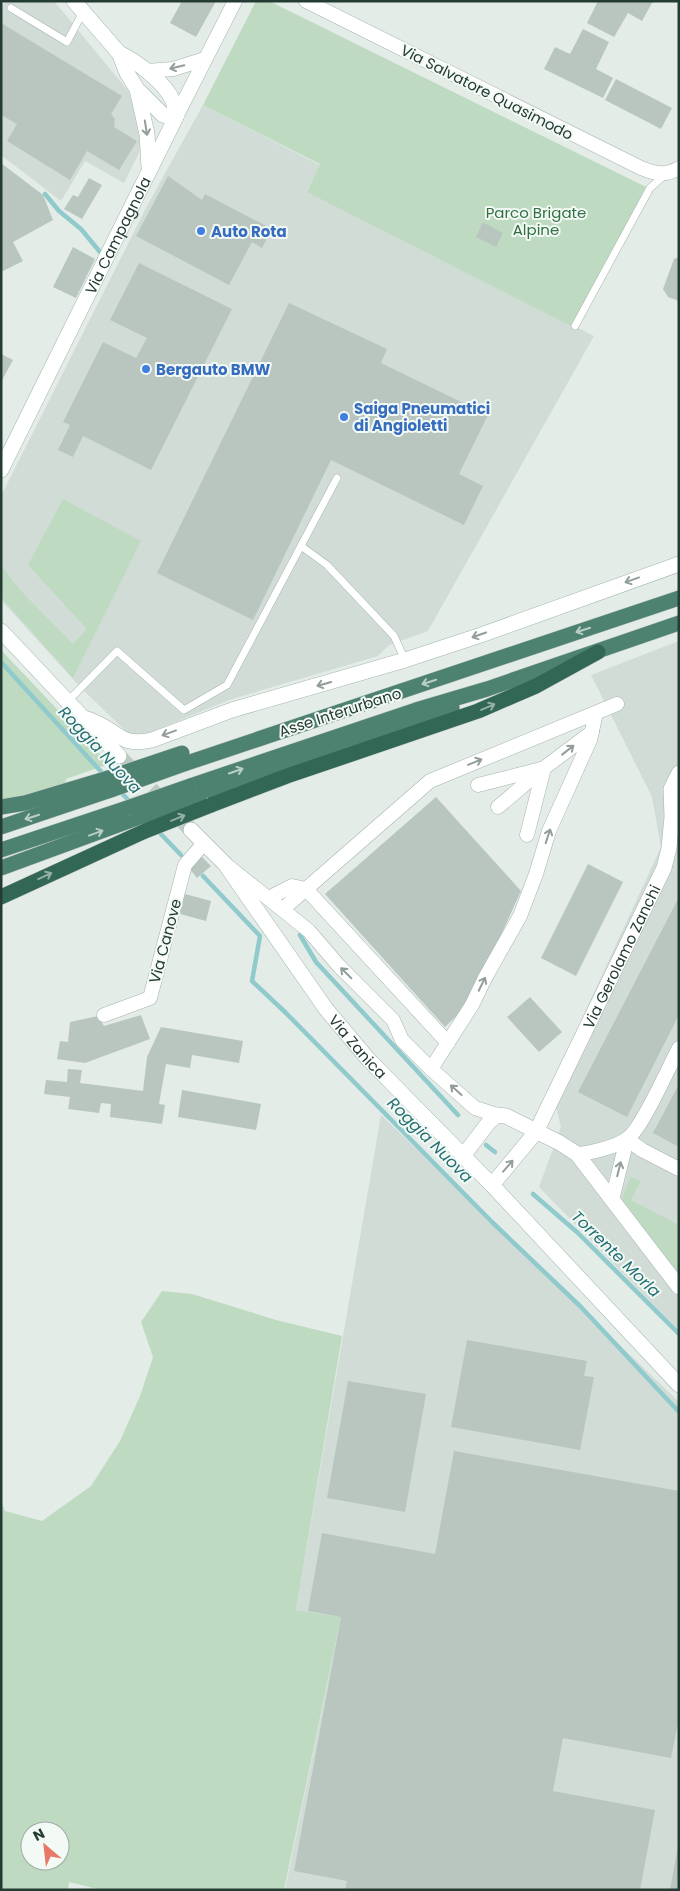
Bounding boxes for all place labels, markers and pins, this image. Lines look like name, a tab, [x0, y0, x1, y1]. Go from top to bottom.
place label: Auto Rota	[211, 221, 287, 242]
marker: Auto Rota	[195, 225, 207, 237]
place label: Bergauto BMW	[156, 359, 271, 380]
marker: Bergauto BMW	[140, 363, 152, 375]
place label: Saiga Pneumatici di Angioletti	[354, 398, 490, 436]
marker: Saiga Pneumatici di Angioletti	[338, 411, 350, 423]

